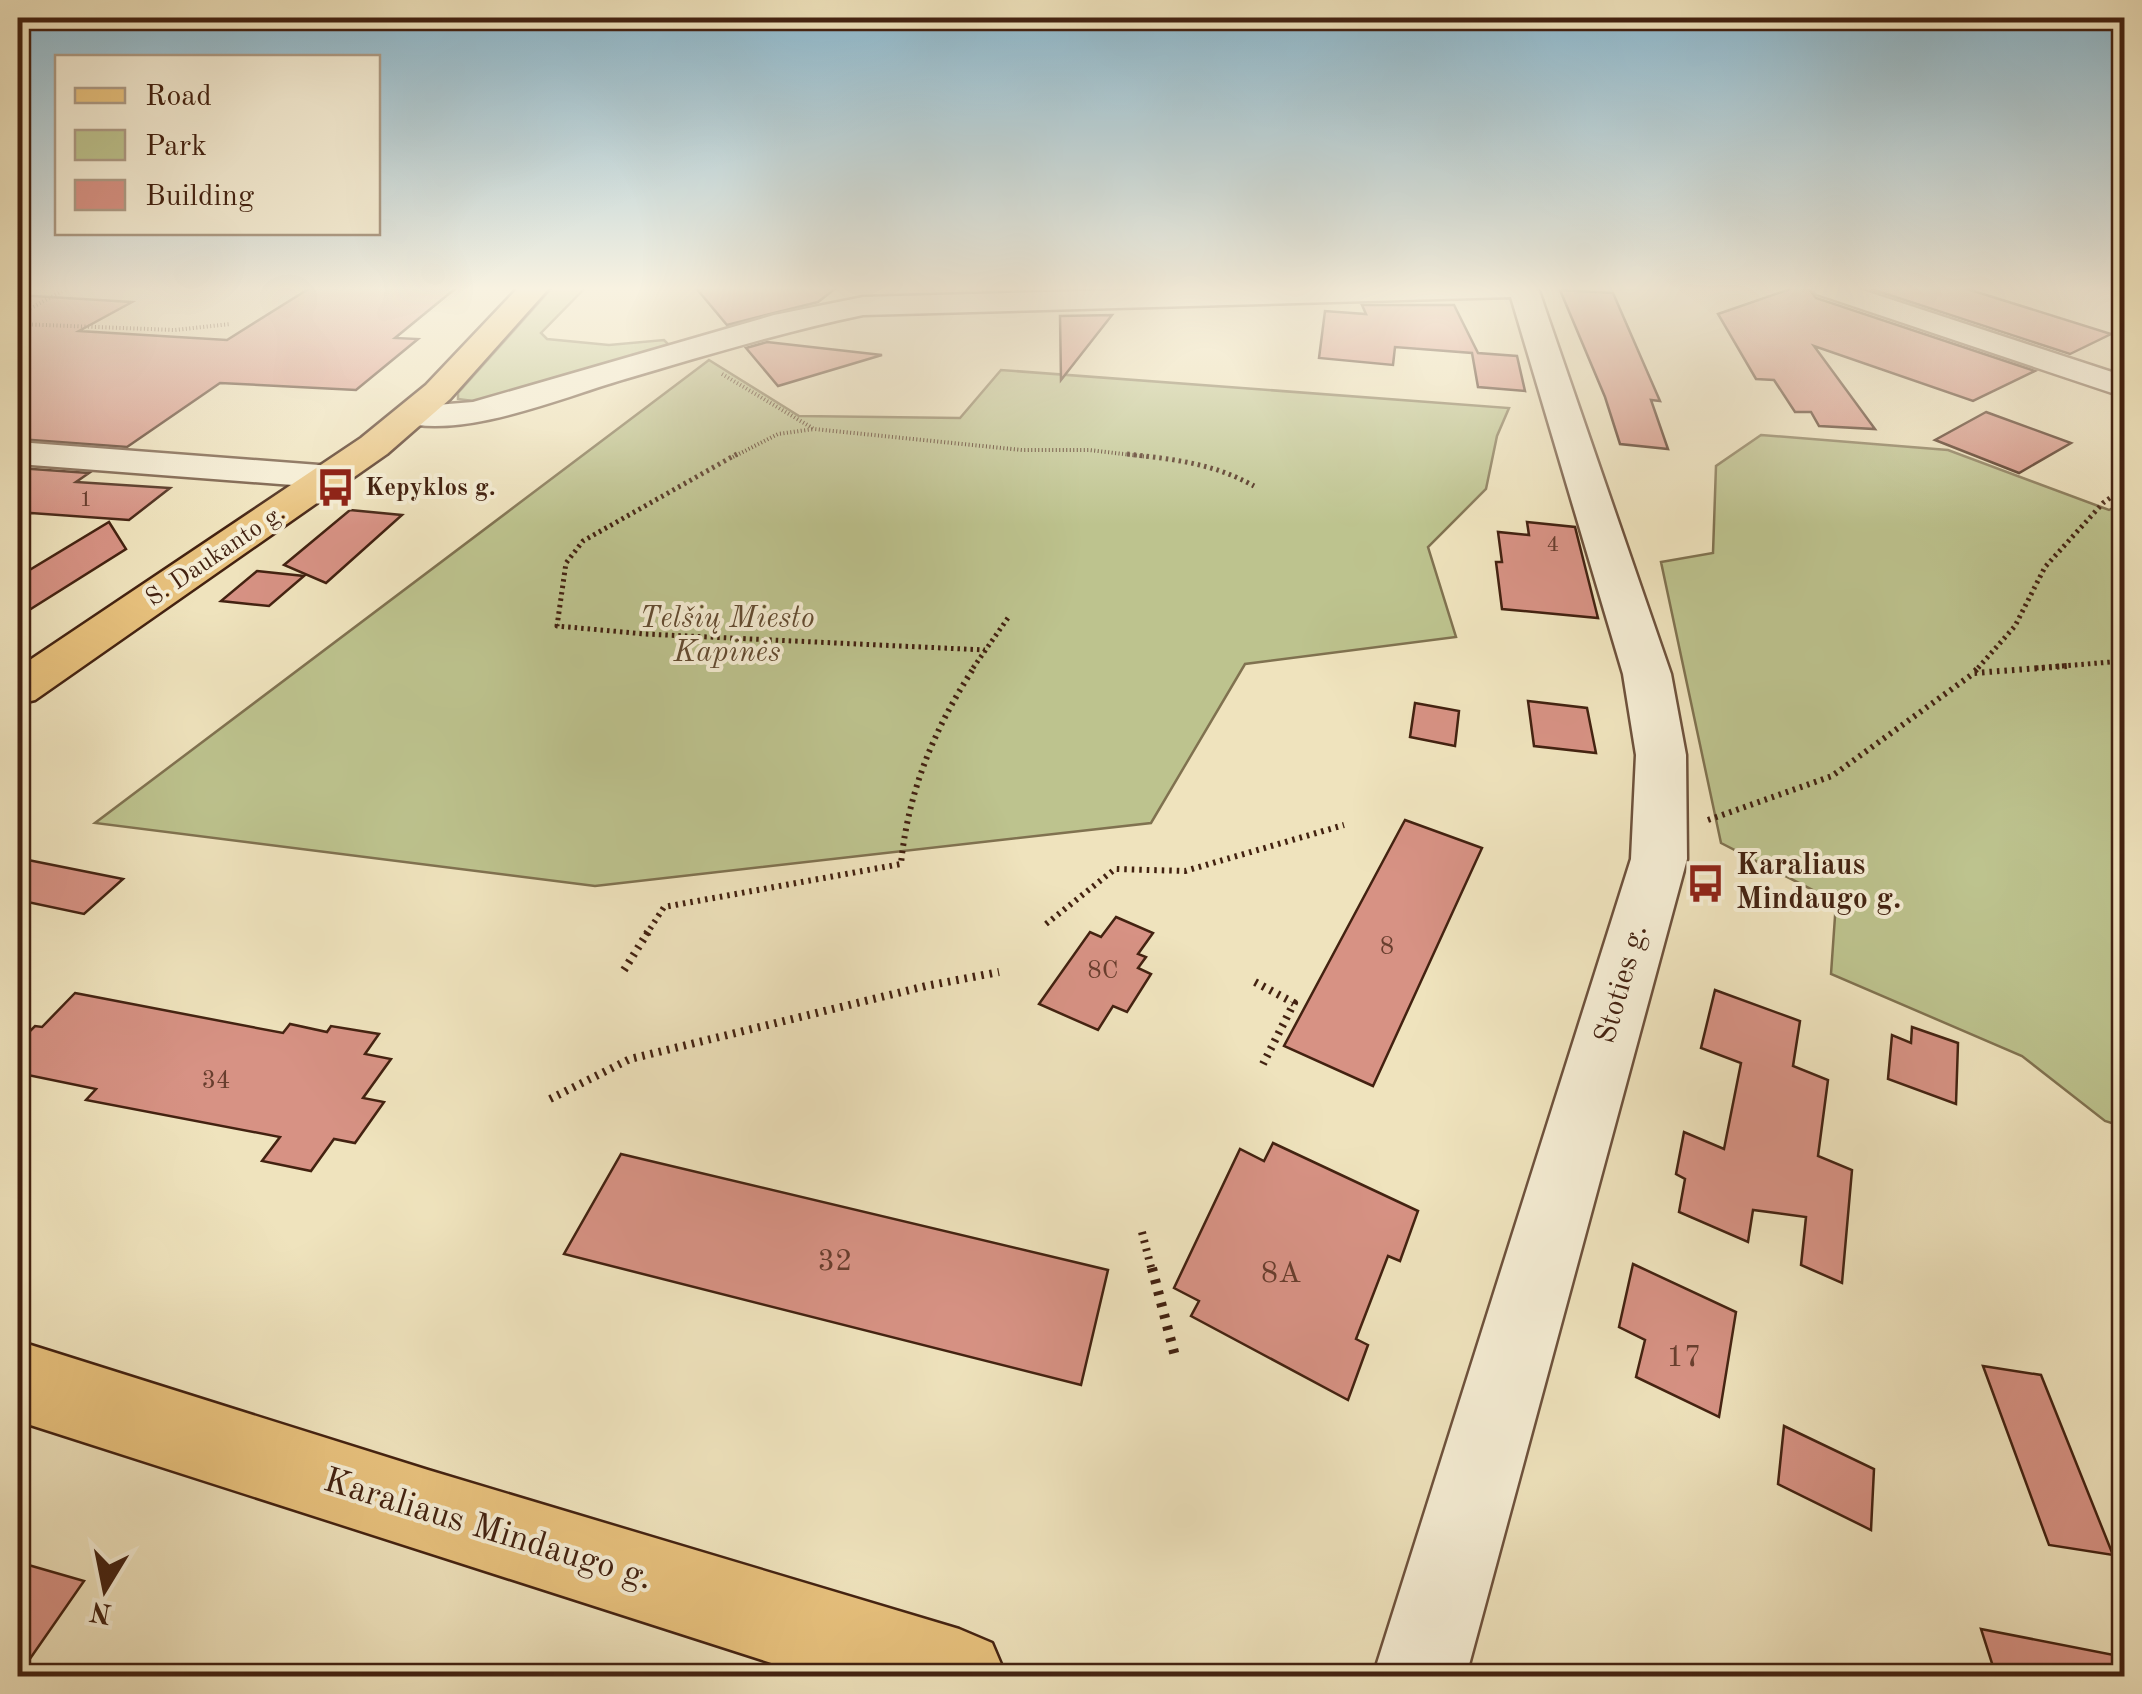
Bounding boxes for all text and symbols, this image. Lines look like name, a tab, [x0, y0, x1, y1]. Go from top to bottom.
legend	[55, 55, 380, 235]
text: Road	[145, 82, 212, 112]
text: Park	[145, 132, 207, 162]
text: Building	[145, 182, 254, 212]
bus stop icon: Kepyklos g.	[314, 467, 356, 509]
place label: Kepyklos g.	[365, 476, 496, 501]
house number: 1	[80, 489, 92, 511]
street label: S. Daukanto g.	[142, 500, 290, 612]
house number: 4	[1547, 534, 1559, 556]
park label: Telšių Miesto Kapinės	[639, 604, 815, 668]
place label: Karaliaus Mindaugo g.	[1736, 851, 1901, 915]
bus stop icon: Karaliaus Mindaugo g.	[1685, 862, 1727, 904]
street label: Stoties g.	[1591, 921, 1653, 1047]
house number: 8	[1380, 935, 1394, 960]
house number: 8C	[1087, 959, 1119, 984]
house number: 34	[201, 1069, 231, 1094]
house number: 32	[818, 1247, 852, 1277]
house number: 8A	[1261, 1259, 1301, 1289]
house number: 17	[1667, 1343, 1701, 1373]
street label: Karaliaus Mindaugo g.	[319, 1463, 657, 1597]
north arrow	[55, 1539, 155, 1639]
text: N	[88, 1595, 114, 1626]

